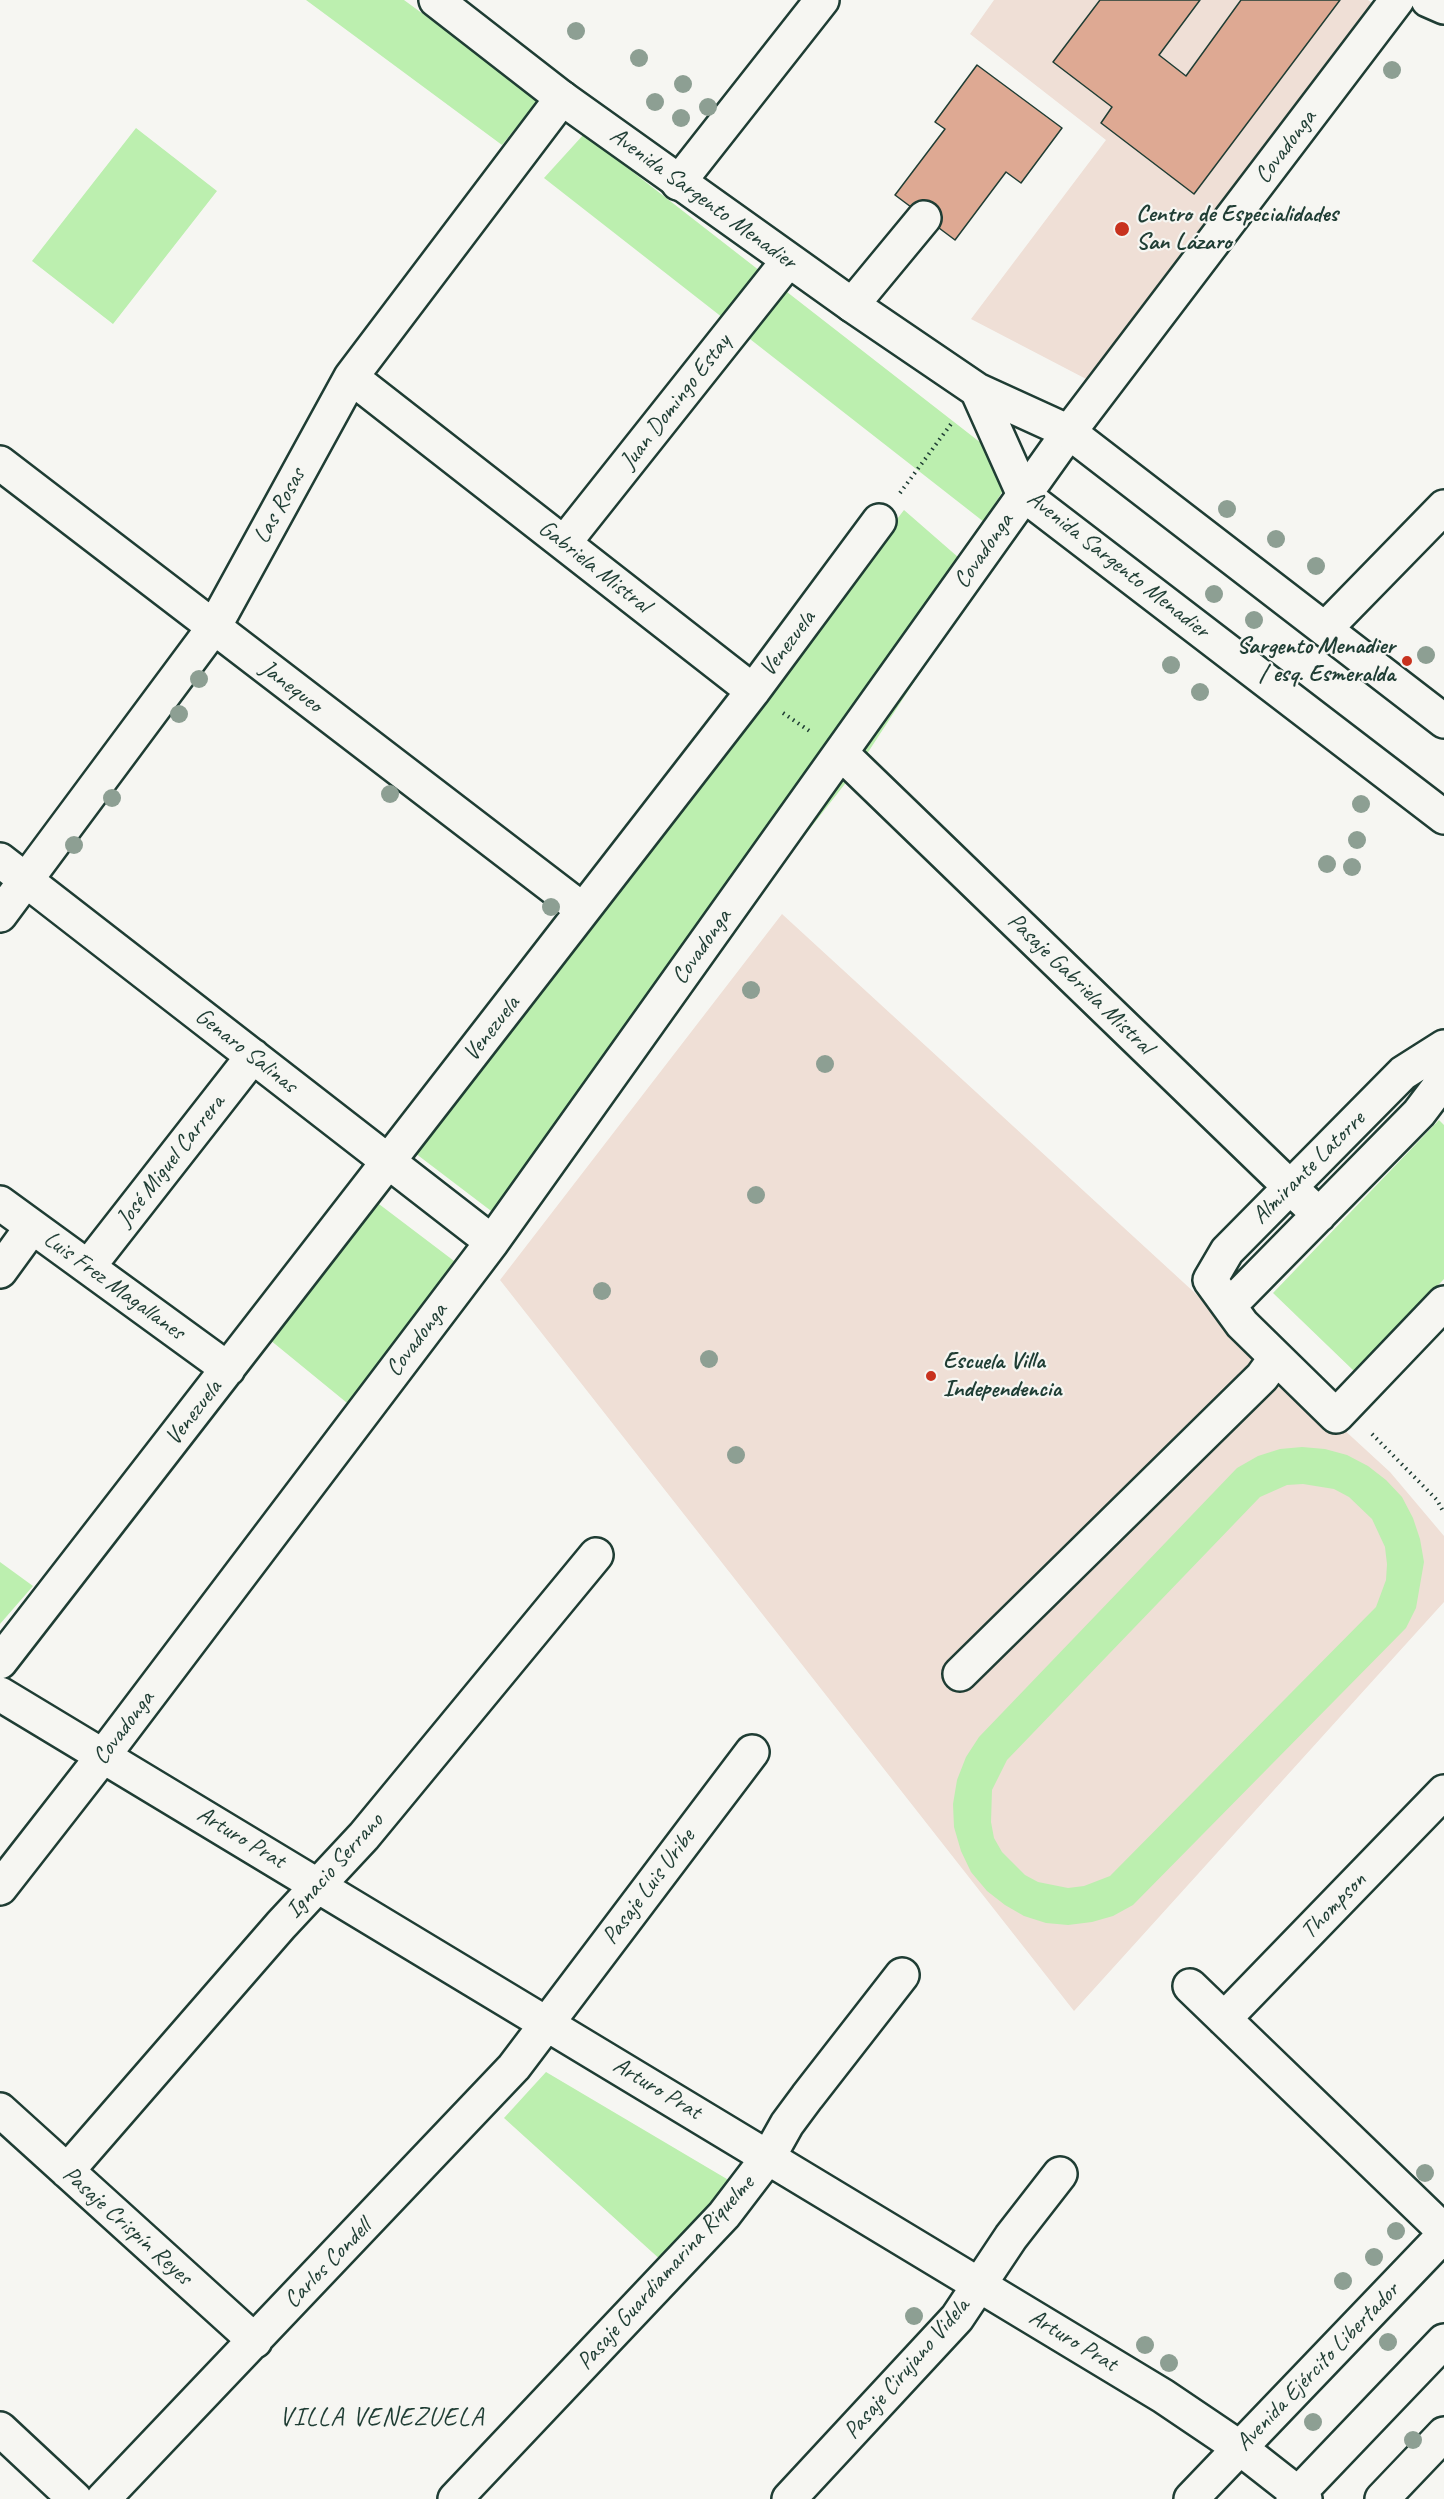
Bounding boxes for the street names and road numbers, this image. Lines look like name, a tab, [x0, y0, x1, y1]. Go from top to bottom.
street label: Covadonga	[1249, 104, 1323, 190]
street label: Avenida Sargento Menadier	[604, 122, 802, 276]
street label: Juan Domingo Estay	[614, 329, 738, 475]
street label: Las Rosas	[248, 463, 312, 549]
street label: Avenida Sargento Menadier	[1021, 485, 1215, 645]
street label: Covadonga	[948, 508, 1020, 594]
street label: Gabriela Mistral	[532, 514, 656, 620]
street label: Venezuela	[754, 605, 822, 683]
street label: Janequeo	[254, 654, 328, 720]
street label: Covadonga	[666, 904, 738, 990]
street label: Pasaje Gabriela Mistral	[1001, 907, 1159, 1061]
street label: Venezuela	[457, 990, 527, 1068]
street label: Genaro Salinas	[189, 1002, 303, 1100]
street label: José Miguel Carrera	[110, 1089, 232, 1233]
street label: Almirante Latorre	[1246, 1105, 1372, 1231]
street label: Luis Frez Magallanes	[38, 1225, 190, 1347]
street label: Covadonga	[380, 1297, 454, 1383]
street label: Venezuela	[159, 1374, 229, 1452]
street label: Covadonga	[87, 1685, 161, 1771]
street label: Arturo Prat	[191, 1800, 291, 1876]
street label: Ignacio Serrano	[280, 1807, 390, 1925]
street label: Pasaje Luis Uribe	[596, 1824, 702, 1950]
street label: Thompson	[1295, 1866, 1373, 1946]
street label: Arturo Prat	[607, 2051, 707, 2127]
street label: Pasaje Crispín Reyes	[56, 2160, 198, 2292]
street label: Pasaje Guardiamarina Riquelme	[571, 2170, 761, 2376]
street label: Carlos Condell	[278, 2213, 378, 2315]
street label: Avenida Ejército Libertador	[1230, 2277, 1406, 2457]
street label: Pasaje Cirujano Videla	[838, 2293, 976, 2445]
street label: Arturo Prat	[1023, 2303, 1123, 2379]

